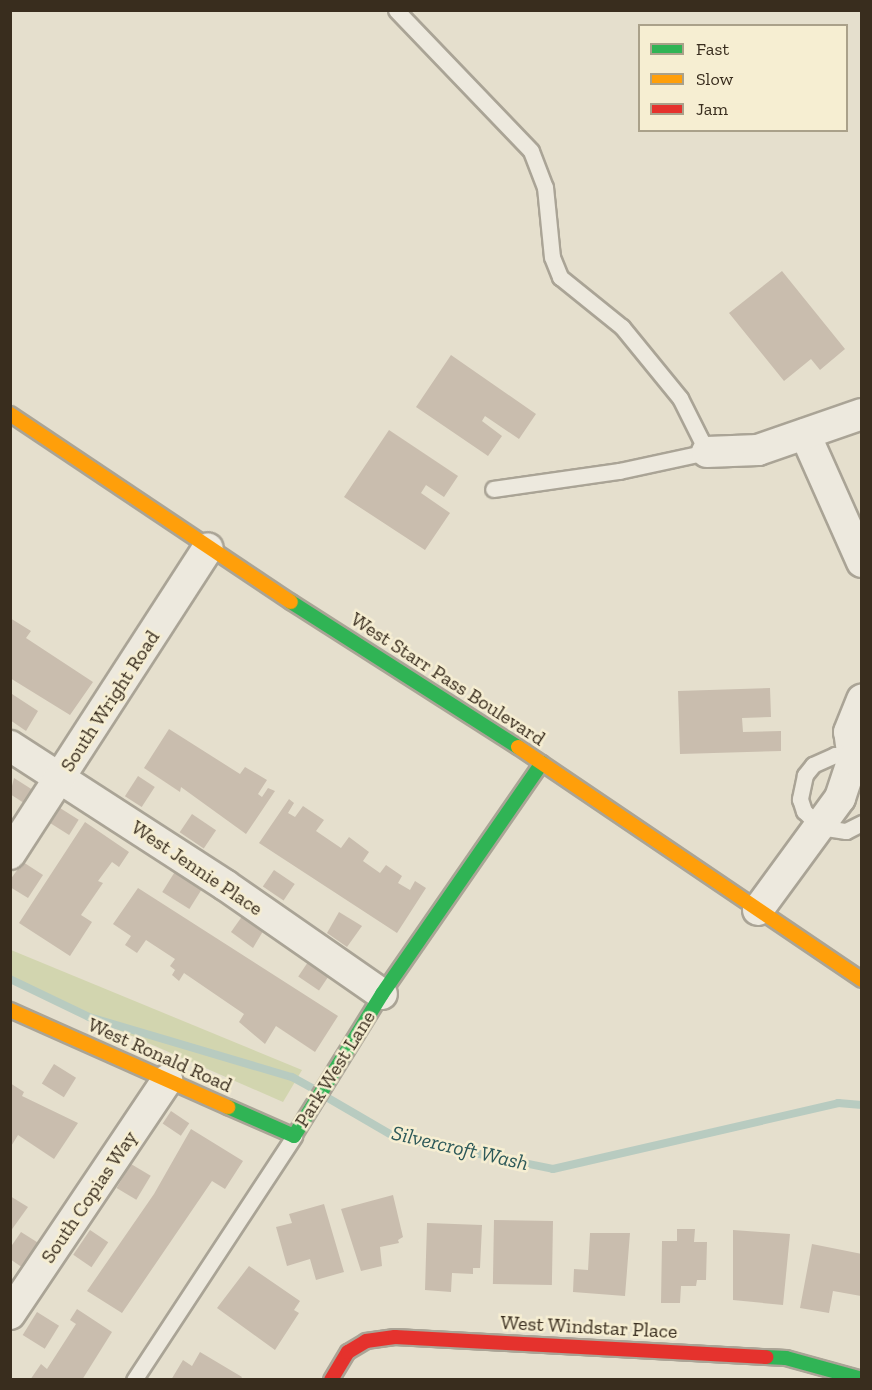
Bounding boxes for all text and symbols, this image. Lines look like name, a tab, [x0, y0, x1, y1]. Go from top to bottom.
legend	[638, 24, 848, 132]
text: Fast	[696, 38, 729, 60]
text: Slow	[696, 68, 733, 90]
text: Jam	[696, 98, 728, 120]
street label: West Starr Pass Boulevard	[346, 607, 550, 751]
street label: South Wright Road	[55, 626, 165, 776]
street label: West Jennie Place	[127, 815, 267, 921]
street label: Park West Lane	[289, 1006, 381, 1132]
street label: West Ronald Road	[84, 1012, 236, 1098]
water label: Silvercroft Wash	[389, 1120, 531, 1176]
street label: South Copias Way	[36, 1126, 142, 1268]
street label: West Windstar Place	[499, 1310, 679, 1344]

